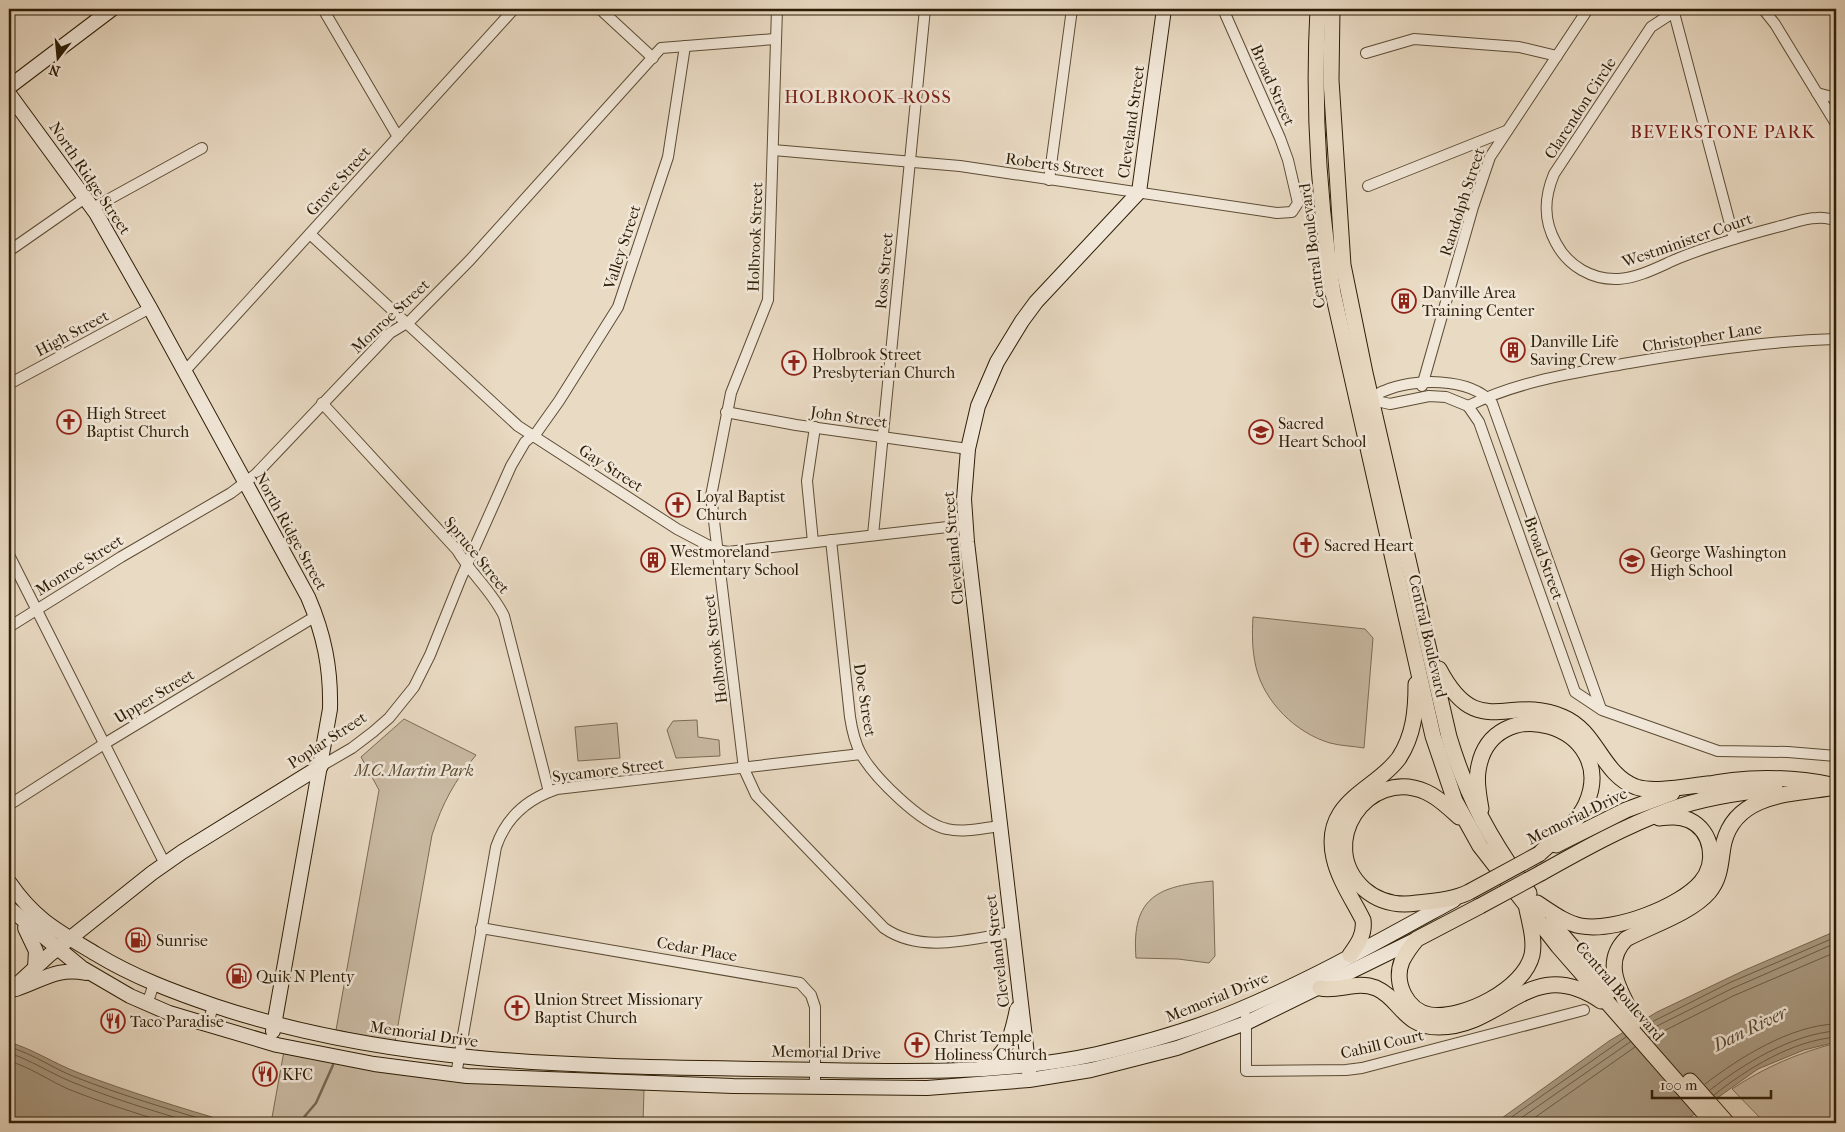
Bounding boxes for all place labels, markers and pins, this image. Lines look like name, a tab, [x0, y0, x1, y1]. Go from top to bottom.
place label: Danville Area Training Center	[1422, 283, 1534, 320]
building icon: Danville Area Training Center	[1391, 288, 1417, 314]
place label: Danville Life Saving Crew	[1530, 332, 1619, 369]
building icon: Danville Life Saving Crew	[1500, 337, 1526, 363]
place label: Holbrook Street Presbyterian Church	[812, 345, 955, 382]
church icon: Holbrook Street Presbyterian Church	[781, 350, 807, 376]
place label: High Street Baptist Church	[86, 404, 189, 441]
church icon: High Street Baptist Church	[56, 409, 82, 435]
place label: Sacred Heart School	[1278, 414, 1367, 451]
school or university icon: Sacred Heart School	[1248, 419, 1274, 445]
place label: Loyal Baptist Church	[696, 487, 786, 524]
church icon: Loyal Baptist Church	[665, 492, 691, 518]
church icon: Sacred Heart	[1293, 532, 1319, 558]
place label: Sacred Heart	[1324, 536, 1414, 555]
place label: Westmoreland Elementary School	[669, 542, 799, 579]
place label: George Washington High School	[1650, 543, 1787, 580]
building icon: Westmoreland Elementary School	[640, 547, 666, 573]
school or university icon: George Washington High School	[1619, 548, 1645, 574]
fuel station icon: Sunrise	[125, 927, 151, 953]
place label: Sunrise	[156, 931, 208, 950]
fuel station icon: Quik N Plenty	[226, 963, 252, 989]
place label: Quik N Plenty	[256, 967, 355, 986]
place label: Union Street Missionary Baptist Church	[534, 990, 703, 1027]
church icon: Union Street Missionary Baptist Church	[504, 995, 530, 1021]
restaurant icon: Taco Paradise	[100, 1008, 126, 1034]
place label: Taco Paradise	[130, 1012, 224, 1031]
place label: Christ Temple Holiness Church	[934, 1027, 1047, 1064]
church icon: Christ Temple Holiness Church	[904, 1032, 930, 1058]
restaurant icon: KFC	[252, 1061, 278, 1087]
place label: KFC	[282, 1065, 313, 1084]

